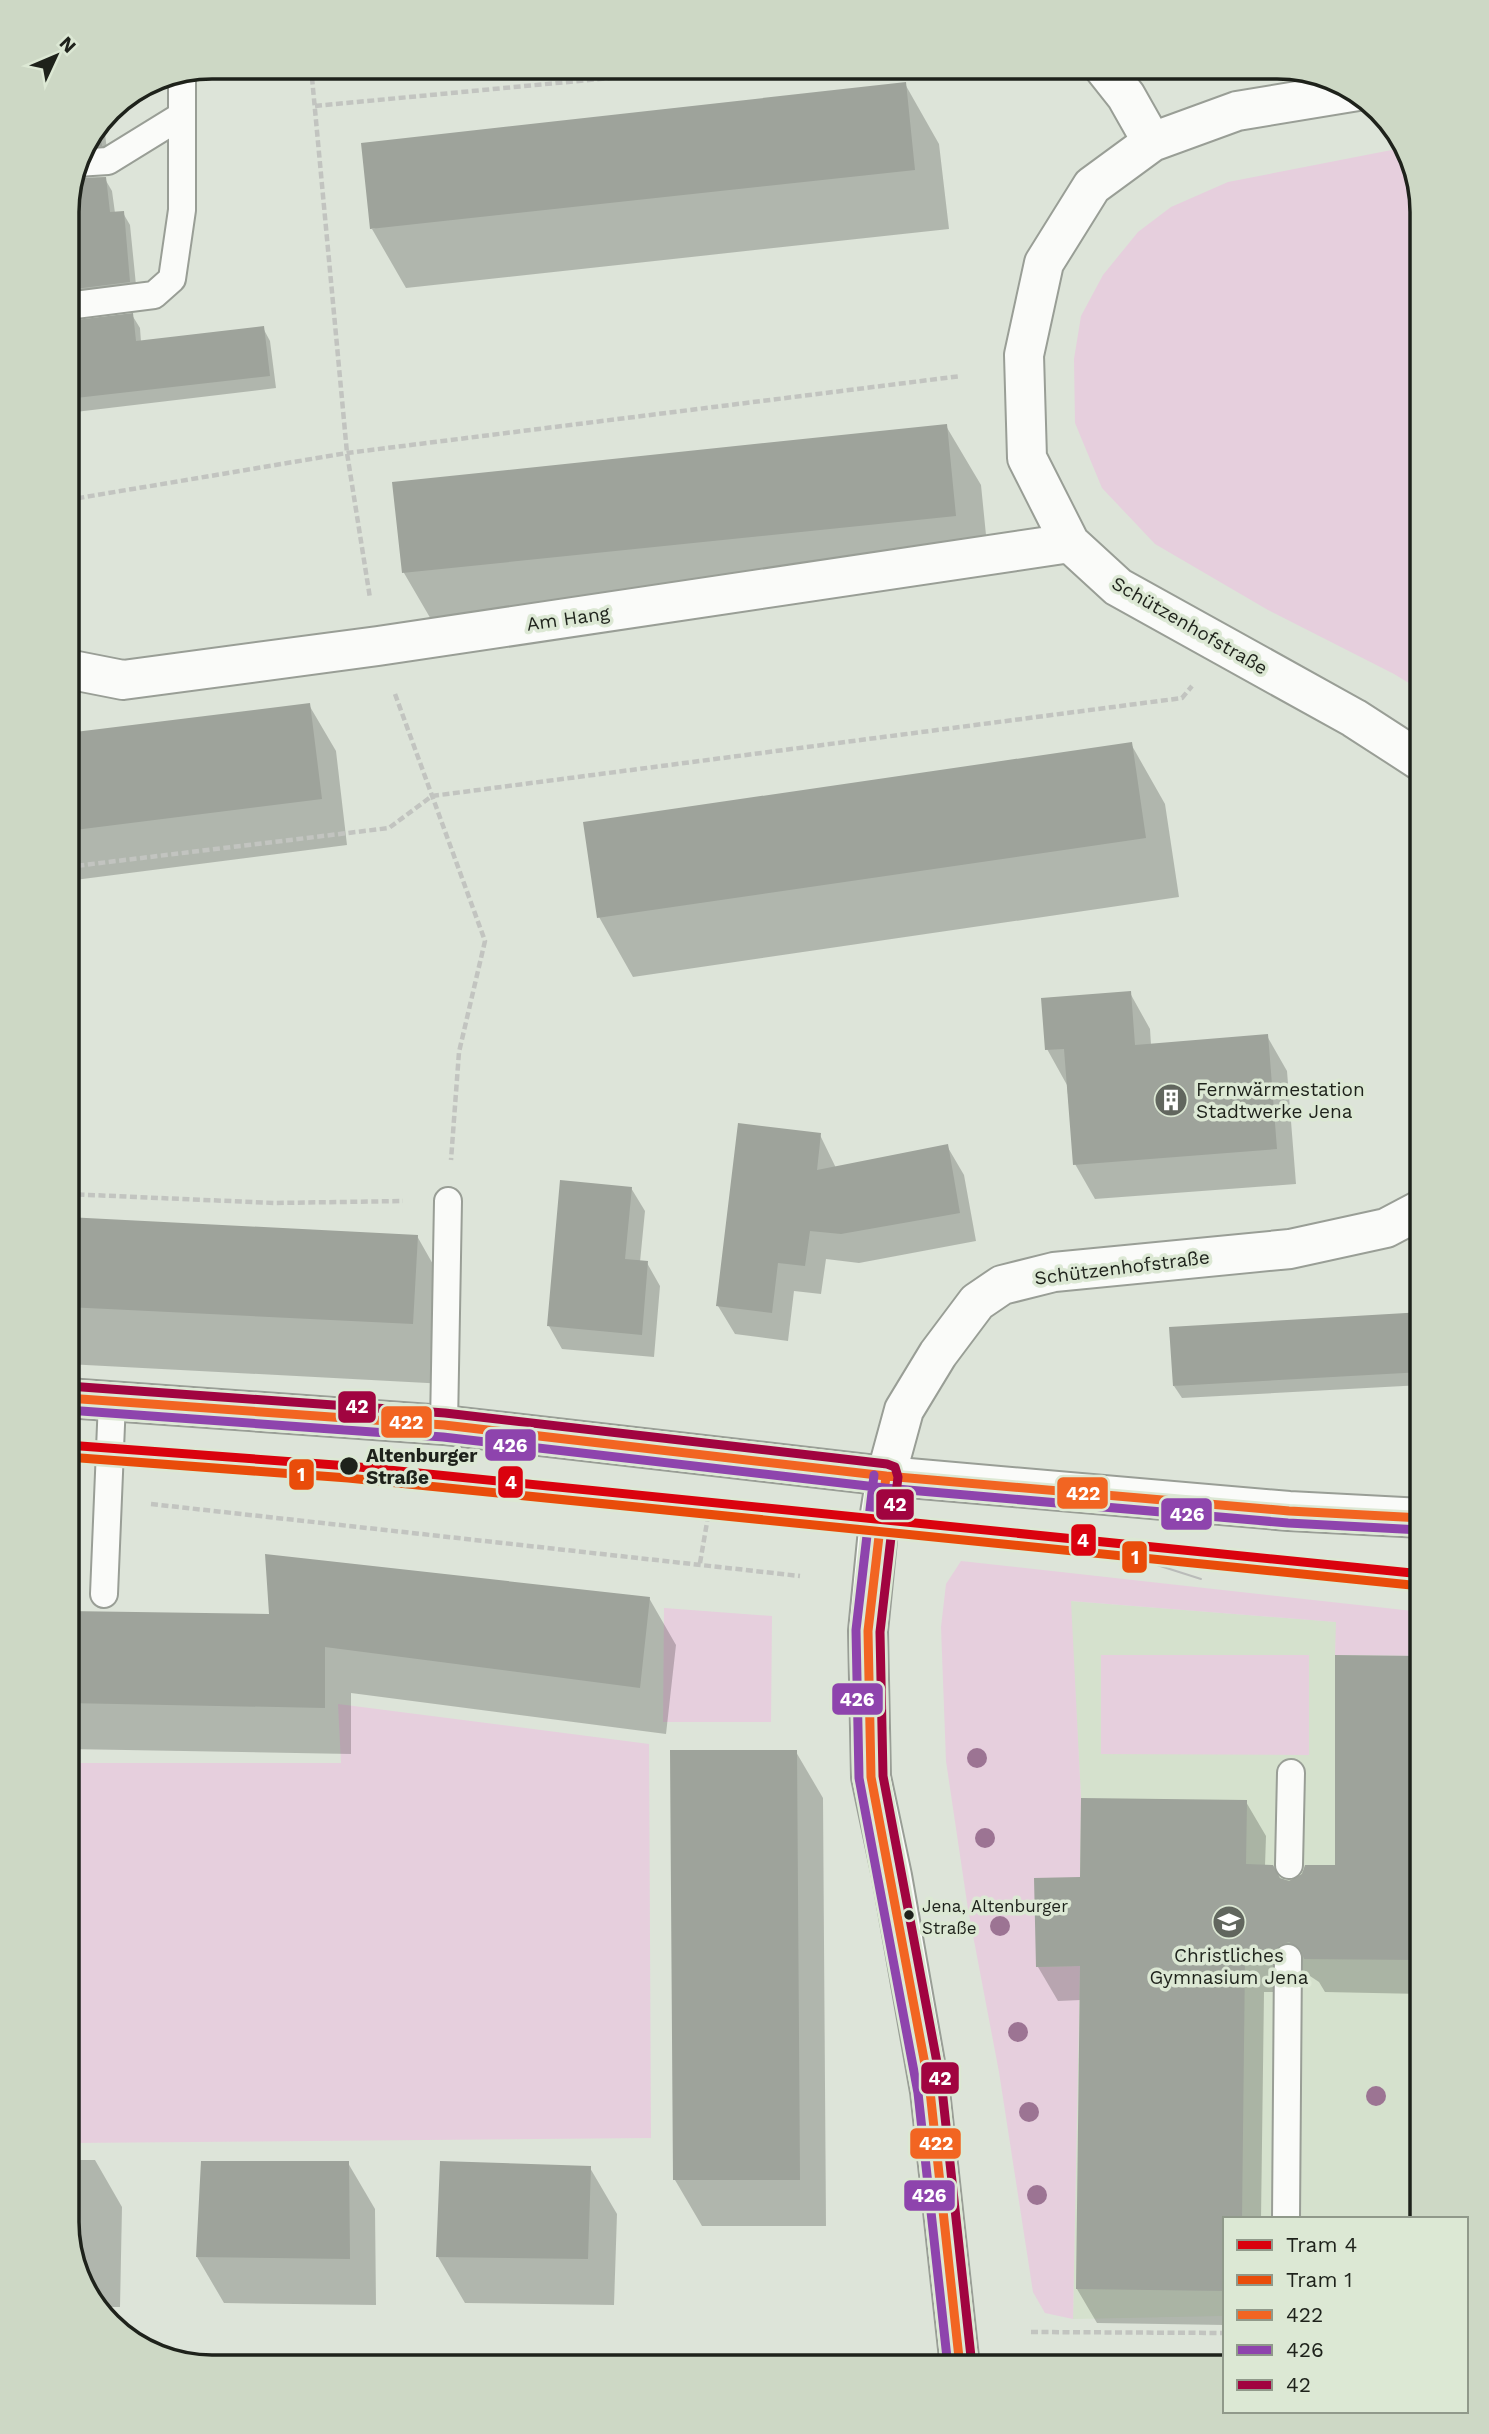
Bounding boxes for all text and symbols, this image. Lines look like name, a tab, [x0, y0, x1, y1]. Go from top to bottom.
north arrow	[21, 21, 91, 91]
text: N	[55, 31, 81, 58]
street label: Schützenhofstraße	[1108, 571, 1272, 679]
street label: Am Hang	[525, 601, 612, 636]
place label: Fernwärmestation Stadtwerke Jena	[1196, 1078, 1365, 1123]
building icon: Fernwärmestation Stadtwerke Jena	[1152, 1081, 1190, 1119]
street label: Schützenhofstraße	[1033, 1245, 1211, 1290]
line badge: 42	[337, 1390, 377, 1424]
text: 42	[345, 1395, 369, 1418]
line badge: 422	[380, 1405, 433, 1439]
text: 422	[389, 1411, 423, 1434]
line badge: 426	[484, 1428, 537, 1462]
text: 426	[492, 1434, 528, 1457]
place label: Altenburger Straße	[366, 1444, 478, 1489]
marker: Altenburger Straße	[338, 1455, 360, 1477]
line badge: 1	[288, 1458, 315, 1491]
text: 1	[297, 1463, 305, 1486]
line badge: 4	[497, 1465, 524, 1499]
text: 4	[505, 1471, 517, 1494]
line badge: 422	[1056, 1476, 1109, 1510]
text: 422	[1066, 1482, 1100, 1505]
line badge: 42	[875, 1488, 915, 1521]
text: 42	[883, 1493, 907, 1516]
line badge: 426	[1160, 1497, 1213, 1531]
text: 426	[1169, 1503, 1205, 1526]
line badge: 4	[1070, 1523, 1097, 1557]
text: 4	[1077, 1529, 1089, 1552]
line badge: 1	[1121, 1540, 1148, 1574]
text: 1	[1131, 1546, 1139, 1569]
line badge: 426	[831, 1682, 884, 1716]
text: 426	[839, 1688, 875, 1711]
place label: Jena, Altenburger Straße	[922, 1896, 1068, 1938]
school or university icon: Christliches Gymnasium Jena	[1210, 1903, 1248, 1941]
marker: Jena, Altenburger Straße	[902, 1908, 916, 1922]
place label: Christliches Gymnasium Jena	[1149, 1944, 1309, 1989]
line badge: 42	[920, 2061, 960, 2095]
text: 42	[928, 2067, 952, 2090]
line badge: 422	[909, 2127, 962, 2160]
text: 422	[919, 2132, 953, 2155]
line badge: 426	[903, 2179, 956, 2212]
text: 426	[911, 2184, 947, 2207]
legend	[1223, 2217, 1468, 2413]
text: Tram 4	[1286, 2232, 1357, 2257]
text: Tram 1	[1286, 2267, 1352, 2292]
text: 422	[1286, 2302, 1323, 2327]
text: 426	[1286, 2337, 1324, 2362]
text: 42	[1286, 2372, 1311, 2397]

